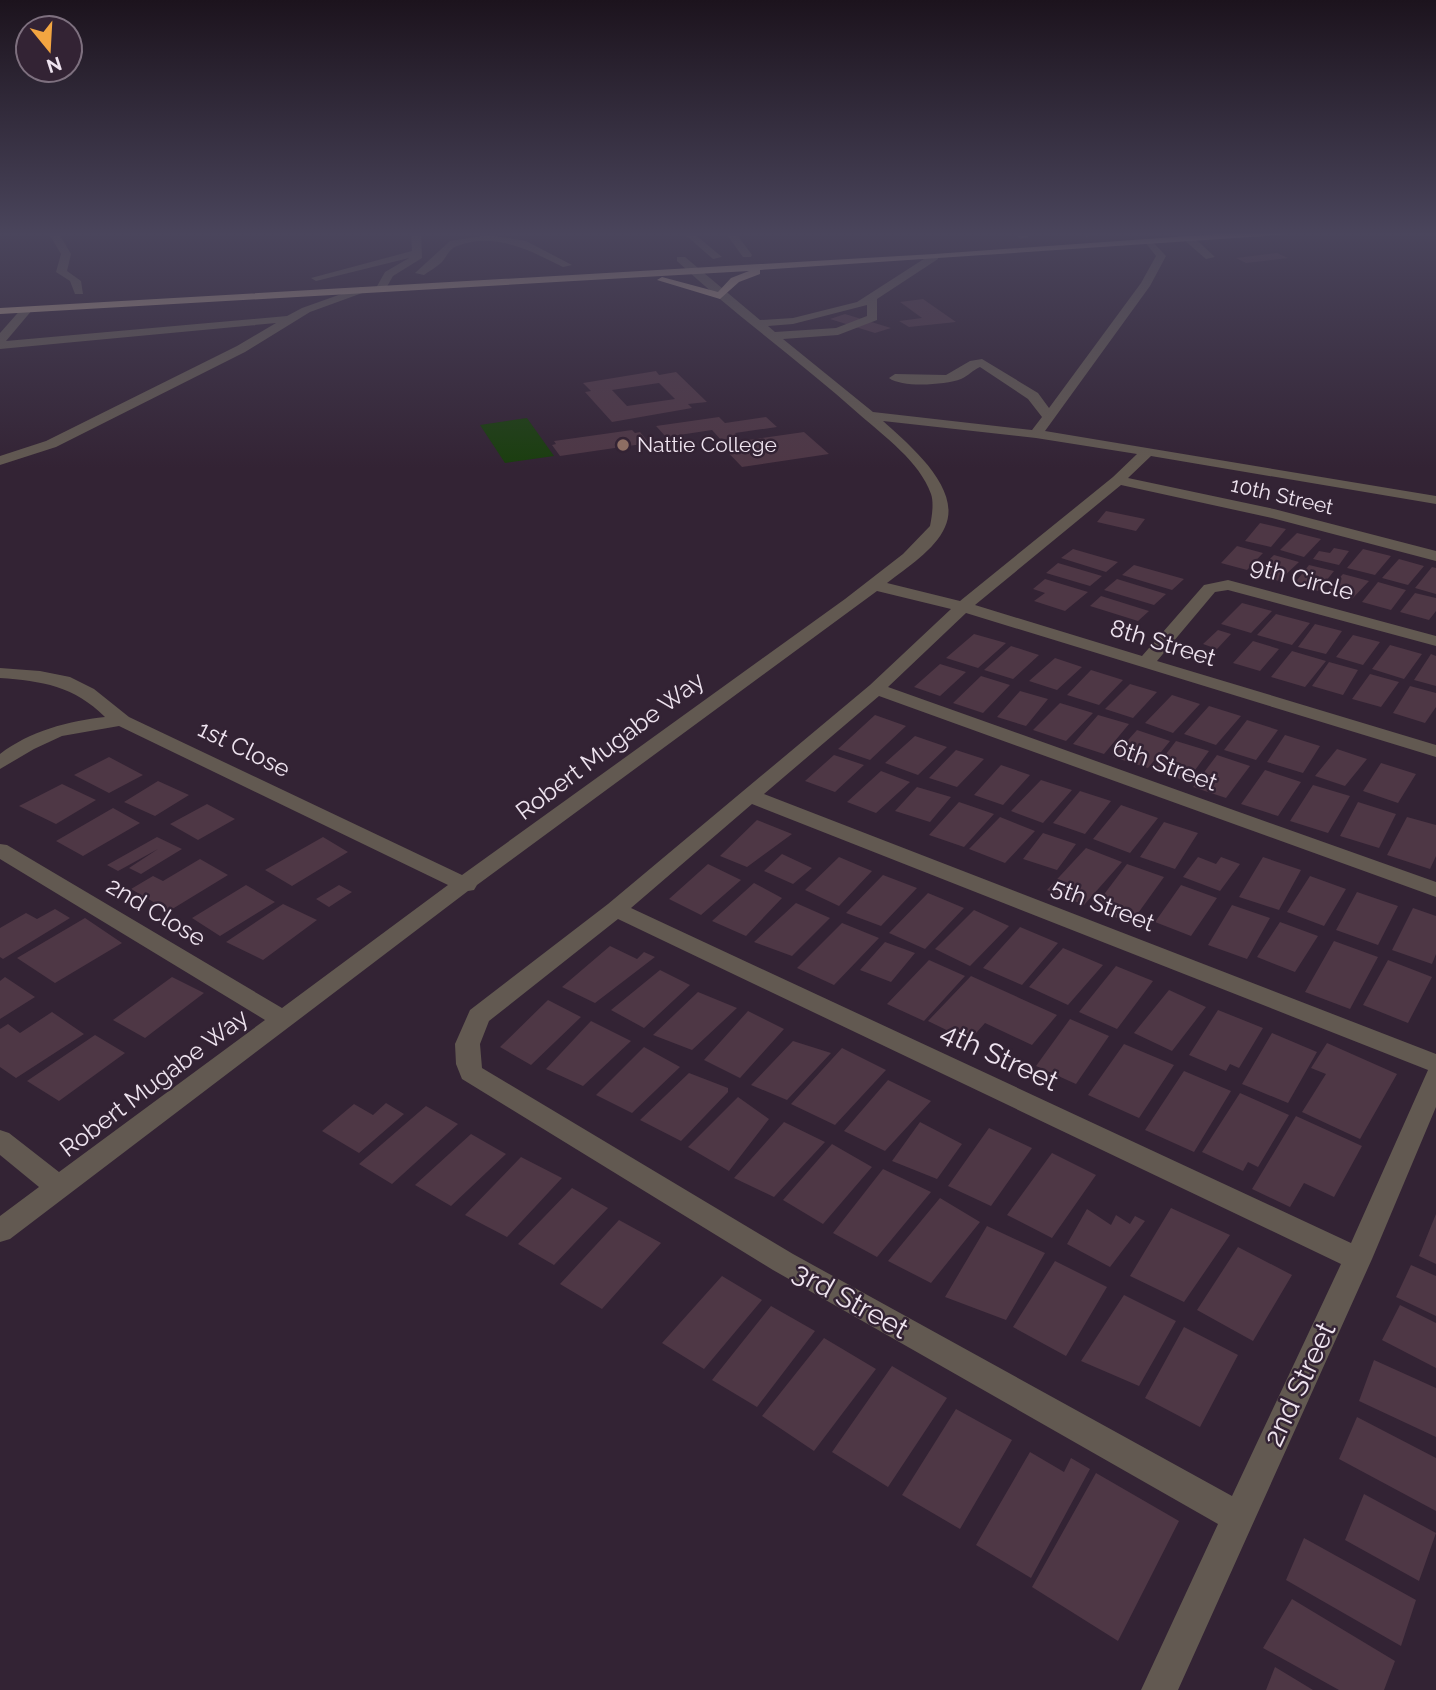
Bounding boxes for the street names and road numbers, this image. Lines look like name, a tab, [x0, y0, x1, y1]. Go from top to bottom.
street label: 10th Street	[1228, 472, 1336, 519]
street label: 9th Circle	[1247, 551, 1357, 606]
street label: 8th Street	[1107, 613, 1219, 672]
street label: Robert Mugabe Way	[510, 665, 709, 826]
street label: 1st Close	[193, 714, 295, 783]
street label: 6th Street	[1109, 732, 1221, 797]
street label: 2nd Close	[101, 871, 211, 952]
street label: 5th Street	[1048, 872, 1159, 937]
street label: Robert Mugabe Way	[54, 1002, 253, 1163]
street label: 4th Street	[936, 1015, 1064, 1098]
street label: 3rd Street	[787, 1255, 915, 1346]
street label: 2nd Street	[1256, 1316, 1343, 1452]

